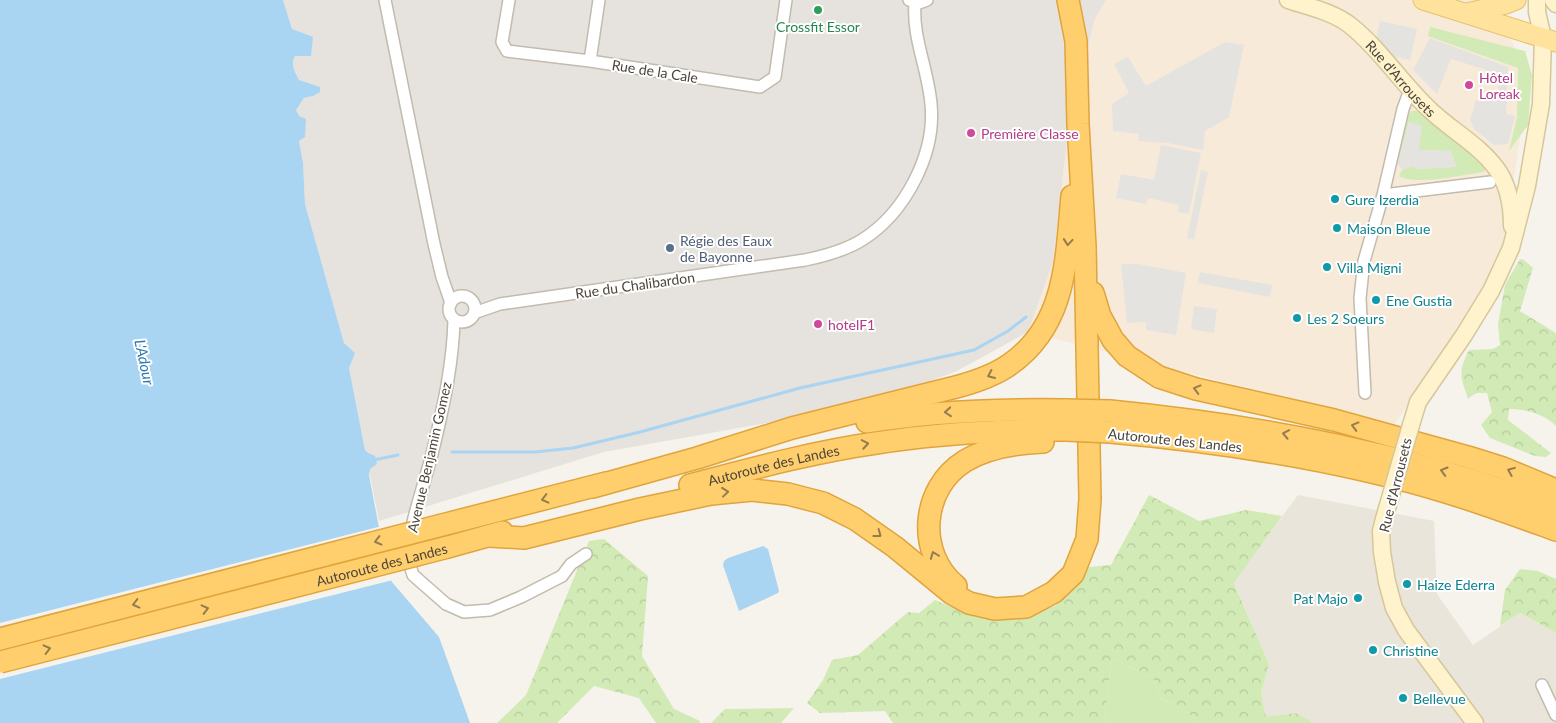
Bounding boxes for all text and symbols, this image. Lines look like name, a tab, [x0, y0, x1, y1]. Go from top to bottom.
marker: Crossfit Essor	[812, 4, 824, 16]
place label: Crossfit Essor	[776, 18, 860, 35]
street label: Rue d'Arrousets	[1363, 36, 1440, 120]
street label: Rue de la Cale	[611, 56, 699, 86]
place label: Hôtel Loreak	[1479, 69, 1521, 102]
marker: Hôtel Loreak	[1463, 79, 1475, 91]
place label: Première Classe	[981, 125, 1079, 142]
marker: Première Classe	[965, 127, 977, 139]
place label: Gure Izerdia	[1345, 191, 1419, 208]
marker: Gure Izerdia	[1329, 193, 1341, 205]
place label: Maison Bleue	[1347, 220, 1430, 237]
marker: Maison Bleue	[1331, 222, 1343, 234]
place label: Régie des Eaux de Bayonne	[680, 232, 772, 265]
one-way arrow	[1062, 238, 1073, 246]
marker: Régie des Eaux de Bayonne	[664, 242, 676, 254]
place label: Villa Migni	[1337, 259, 1402, 276]
marker: Villa Migni	[1321, 261, 1333, 273]
street label: Rue du Chalibardon	[574, 268, 696, 302]
place label: Ene Gustia	[1386, 292, 1452, 309]
marker: Ene Gustia	[1370, 294, 1382, 306]
place label: Les 2 Soeurs	[1307, 310, 1384, 327]
marker: Les 2 Soeurs	[1291, 312, 1303, 324]
place label: hotelF1	[828, 316, 875, 333]
marker: hotelF1	[812, 318, 824, 330]
water label: L'Adour	[131, 338, 159, 387]
one-way arrow	[987, 369, 996, 379]
street label: Avenue Benjamin Gomez	[403, 380, 455, 534]
one-way arrow	[1193, 385, 1201, 395]
one-way arrow	[943, 407, 951, 418]
one-way arrow	[1352, 421, 1360, 431]
street label: Autoroute des Landes	[1107, 425, 1243, 455]
one-way arrow	[1281, 429, 1290, 439]
street label: Rue d'Arrousets	[1375, 436, 1415, 534]
one-way arrow	[861, 440, 870, 450]
street label: Autoroute des Landes	[706, 441, 841, 489]
one-way arrow	[1439, 466, 1448, 477]
one-way arrow	[1507, 467, 1516, 478]
one-way arrow	[722, 487, 730, 498]
one-way arrow	[541, 493, 550, 504]
one-way arrow	[872, 528, 882, 537]
one-way arrow	[375, 536, 383, 546]
street label: Autoroute des Landes	[314, 539, 449, 589]
one-way arrow	[930, 551, 940, 560]
place label: Haize Ederra	[1417, 576, 1495, 593]
marker: Haize Ederra	[1401, 578, 1413, 590]
place label: Pat Majo	[1293, 590, 1348, 607]
marker: Pat Majo	[1352, 592, 1364, 604]
one-way arrow	[133, 598, 141, 608]
one-way arrow	[200, 604, 209, 615]
place label: Christine	[1383, 642, 1439, 659]
marker: Christine	[1367, 644, 1379, 656]
one-way arrow	[43, 645, 51, 655]
place label: Bellevue	[1413, 690, 1466, 707]
marker: Bellevue	[1397, 692, 1409, 704]

